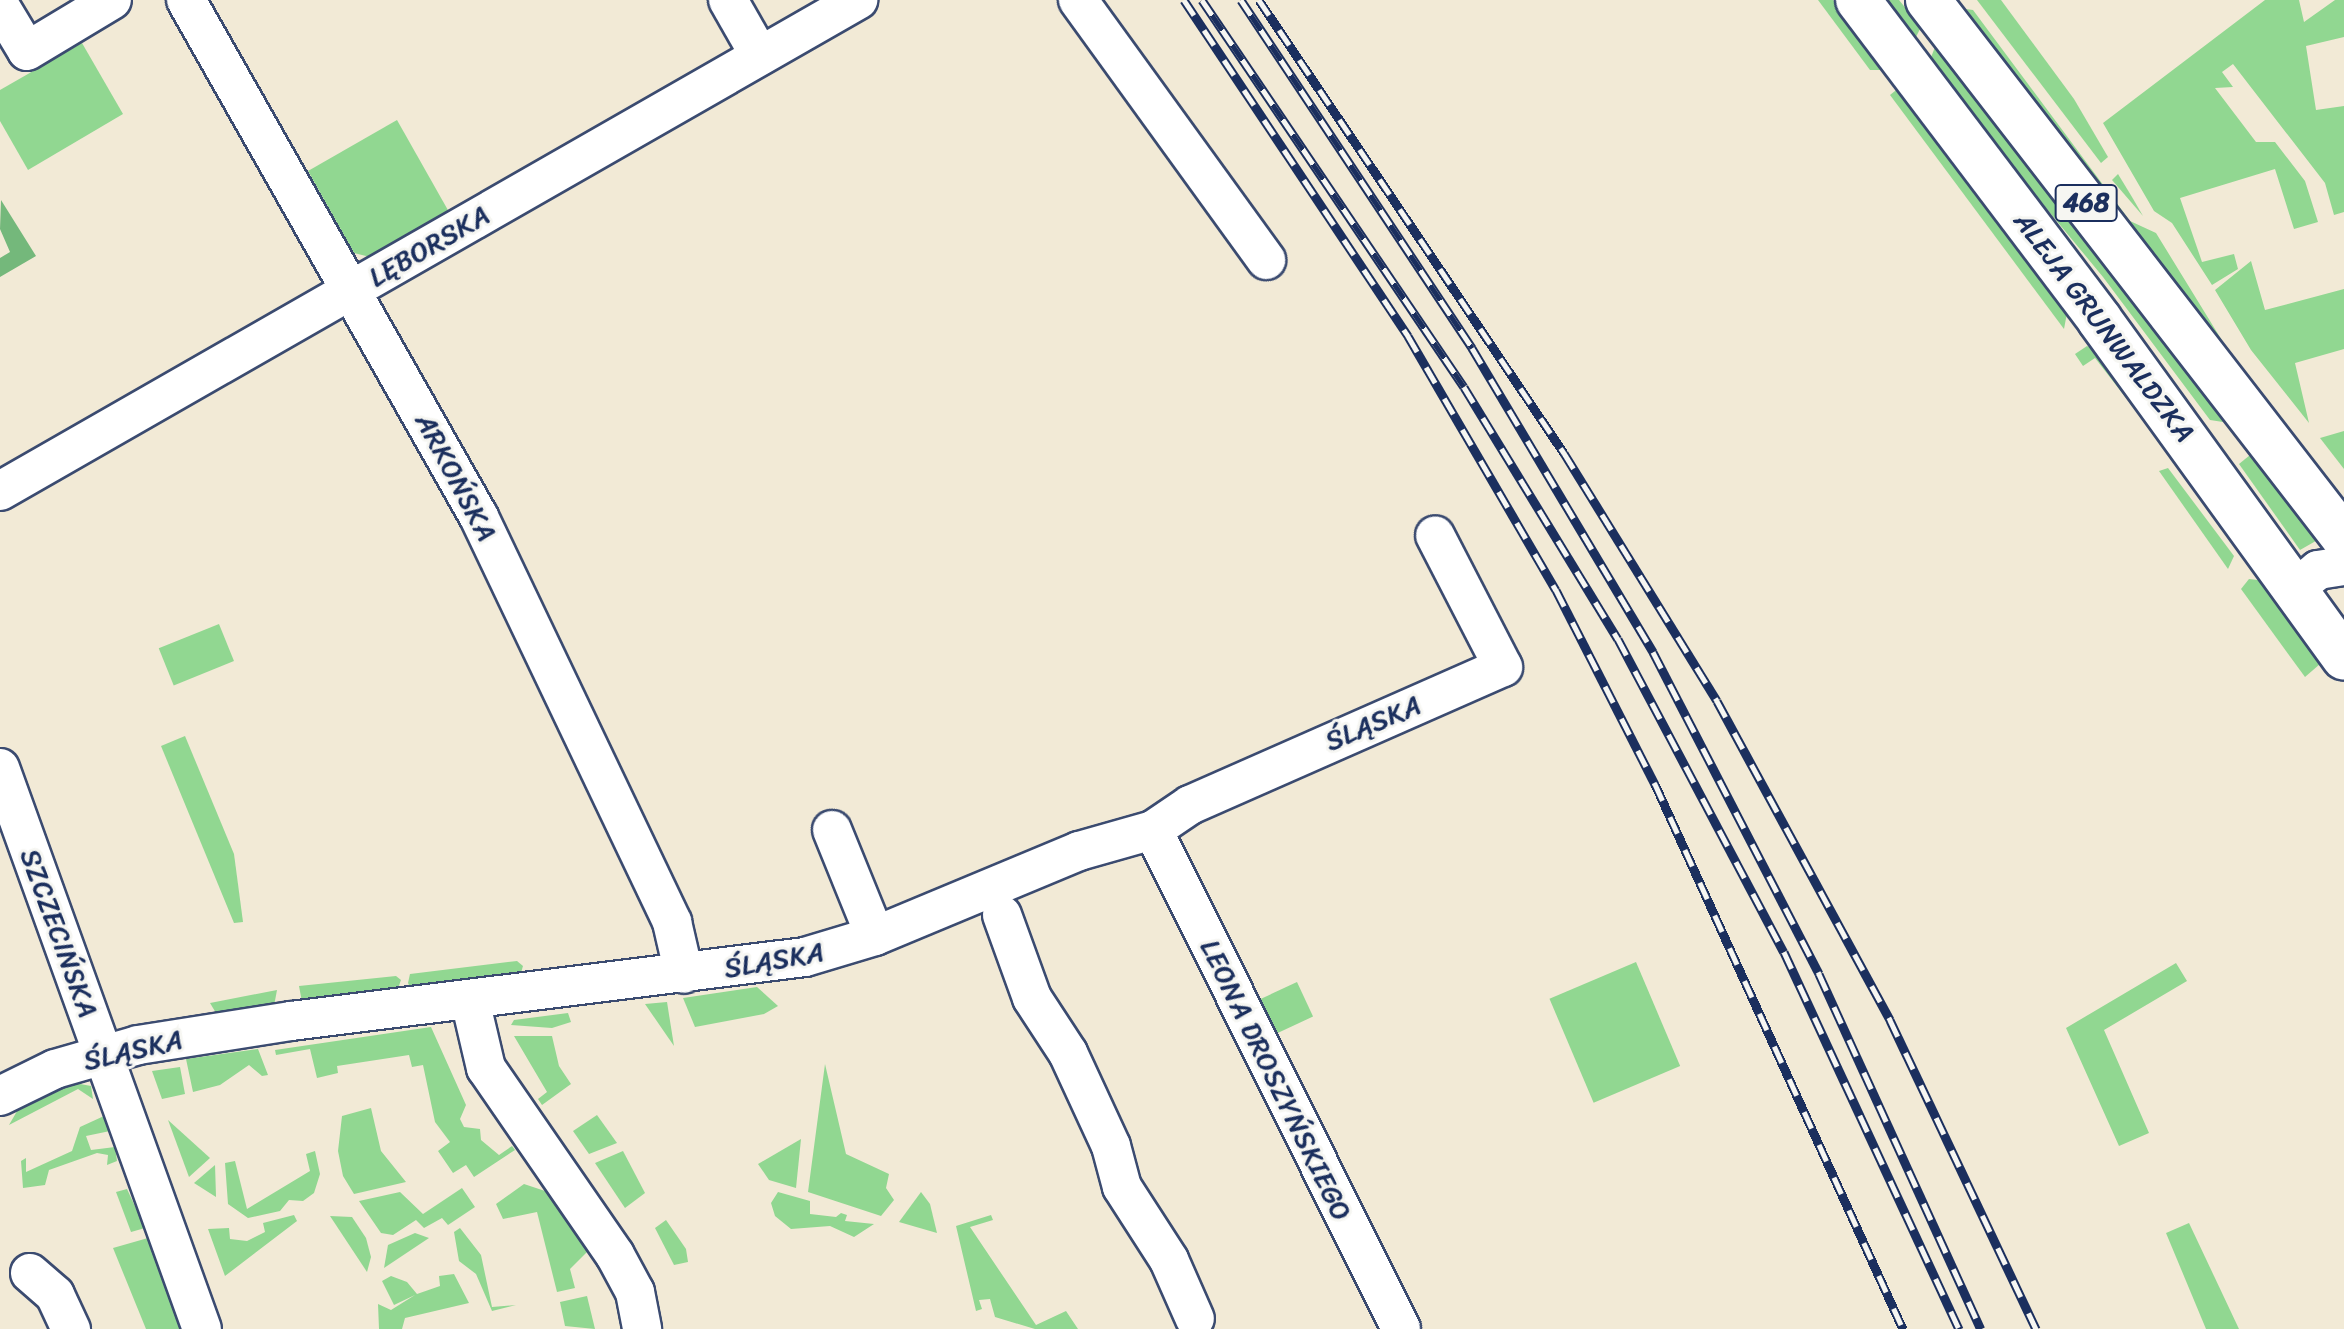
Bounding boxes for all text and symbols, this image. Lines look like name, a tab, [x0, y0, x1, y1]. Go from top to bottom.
road number: 468	[2054, 181, 2118, 225]
street label: LĘBORSKA	[363, 198, 495, 294]
street label: ALEJA GRUNWALDZKA	[2007, 206, 2201, 448]
street label: ARKOŃSKA	[408, 407, 504, 547]
street label: ŚLĄSKA	[1320, 688, 1426, 758]
street label: SZCZECIŃSKA	[13, 844, 105, 1022]
street label: ŚLĄSKA	[721, 935, 827, 985]
street label: LEONA DROSZYŃSKIEGO	[1194, 936, 1358, 1224]
street label: ŚLĄSKA	[80, 1022, 186, 1078]

